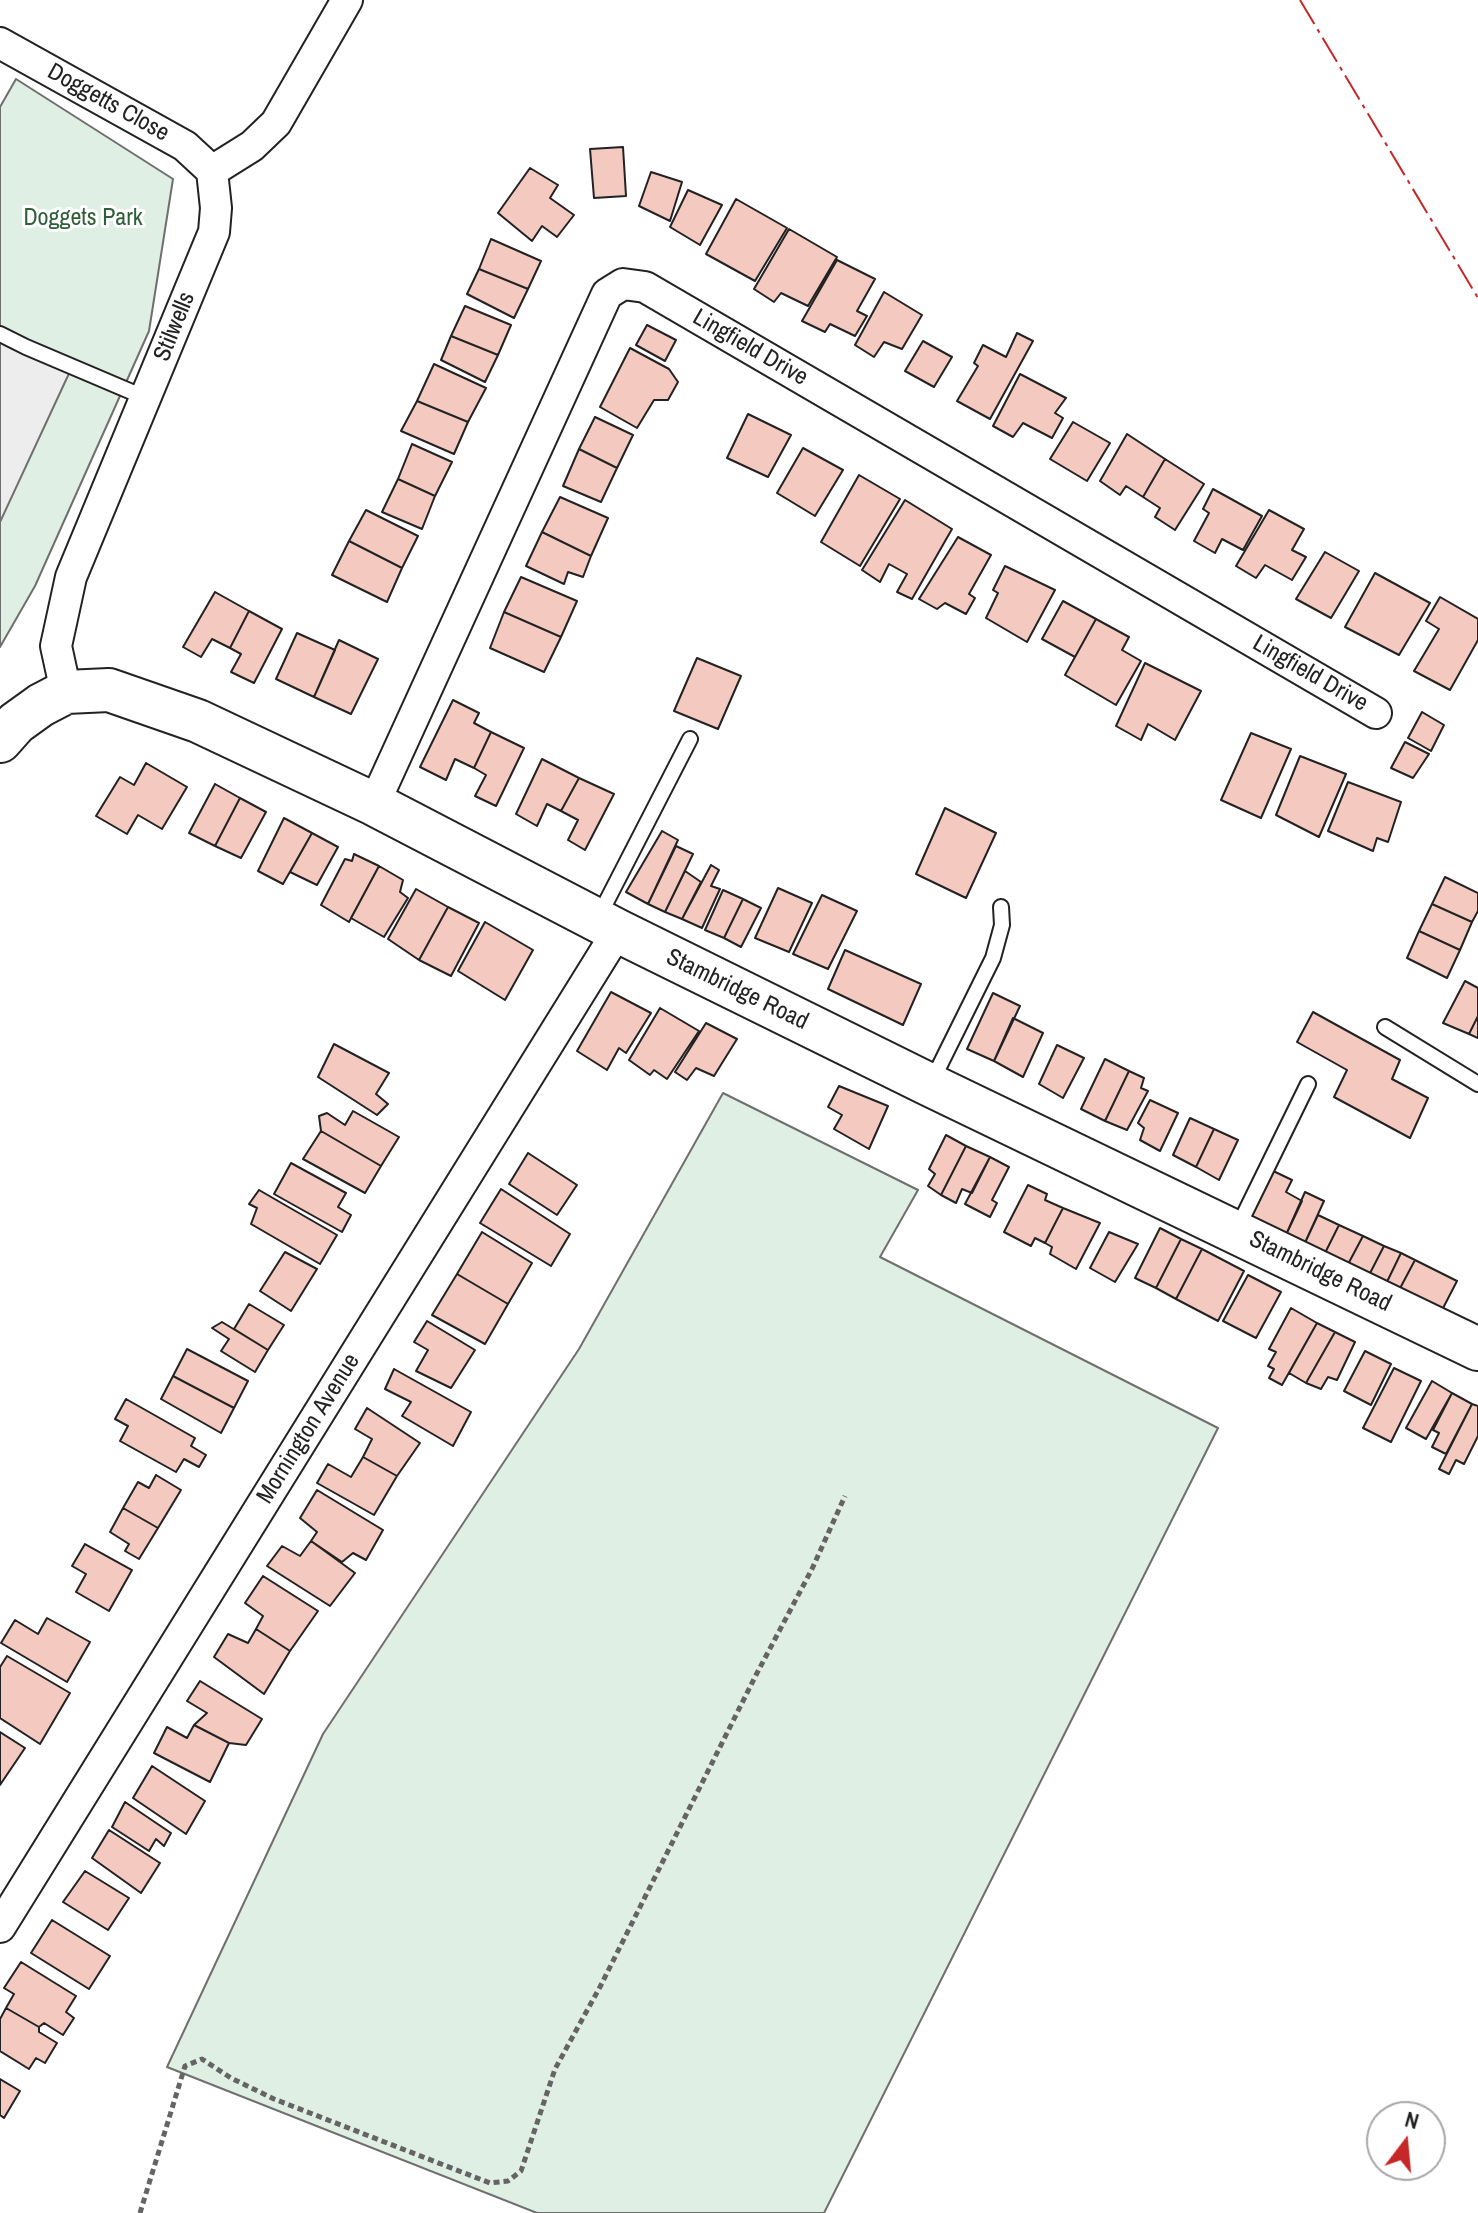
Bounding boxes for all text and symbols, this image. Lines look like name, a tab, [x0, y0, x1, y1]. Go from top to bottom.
street label: Doggetts Close	[42, 58, 174, 148]
park label: Doggets Park	[23, 205, 143, 233]
street label: Stilwells	[148, 288, 202, 366]
street label: Lingfield Drive	[687, 304, 813, 392]
street label: Lingfield Drive	[1247, 630, 1373, 718]
street label: Stambridge Road	[661, 943, 813, 1037]
street label: Stambridge Road	[1244, 1225, 1396, 1319]
street label: Mornington Avenue	[251, 1349, 367, 1509]
north arrow	[1366, 2101, 1446, 2181]
text: N	[1402, 2104, 1422, 2136]

